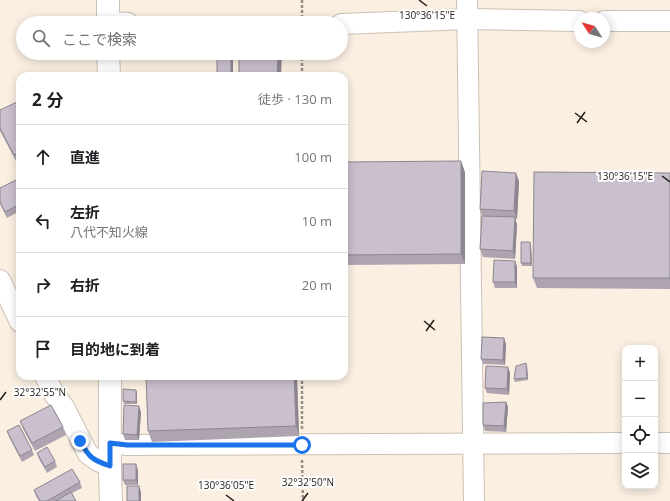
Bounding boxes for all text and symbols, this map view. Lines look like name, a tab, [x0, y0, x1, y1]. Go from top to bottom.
text: 130°36'15"E	[399, 8, 455, 22]
north arrow	[574, 12, 610, 48]
search box	[16, 16, 348, 60]
icon: search	[30, 27, 52, 49]
text: ここで検索	[62, 29, 137, 49]
text: 2 分	[32, 88, 63, 111]
text: 徒歩 · 130 m	[258, 90, 332, 108]
icon: ahead	[32, 146, 54, 168]
text: 直進	[70, 147, 100, 167]
text: 100 m	[294, 148, 332, 166]
text: 130°36'15"E	[597, 169, 653, 183]
text: 左折	[70, 202, 100, 222]
icon: left	[32, 210, 54, 232]
text: 10 m	[302, 212, 332, 230]
text: 八代不知火線	[70, 223, 148, 241]
icon: right	[32, 274, 54, 296]
text: 右折	[70, 275, 100, 295]
text: 20 m	[302, 276, 332, 294]
icon: arrive	[32, 338, 54, 360]
text: 目的地に到着	[70, 339, 160, 359]
map controls	[622, 345, 658, 489]
button: +	[622, 345, 658, 381]
button: −	[622, 381, 658, 417]
text: 32°32'55"N	[14, 385, 66, 399]
button: locate	[622, 417, 658, 453]
route end	[71, 432, 89, 450]
route start	[293, 436, 311, 454]
button: layers	[622, 453, 658, 489]
text: 32°32'50"N	[282, 475, 334, 489]
text: 130°36'05"E	[198, 478, 254, 492]

